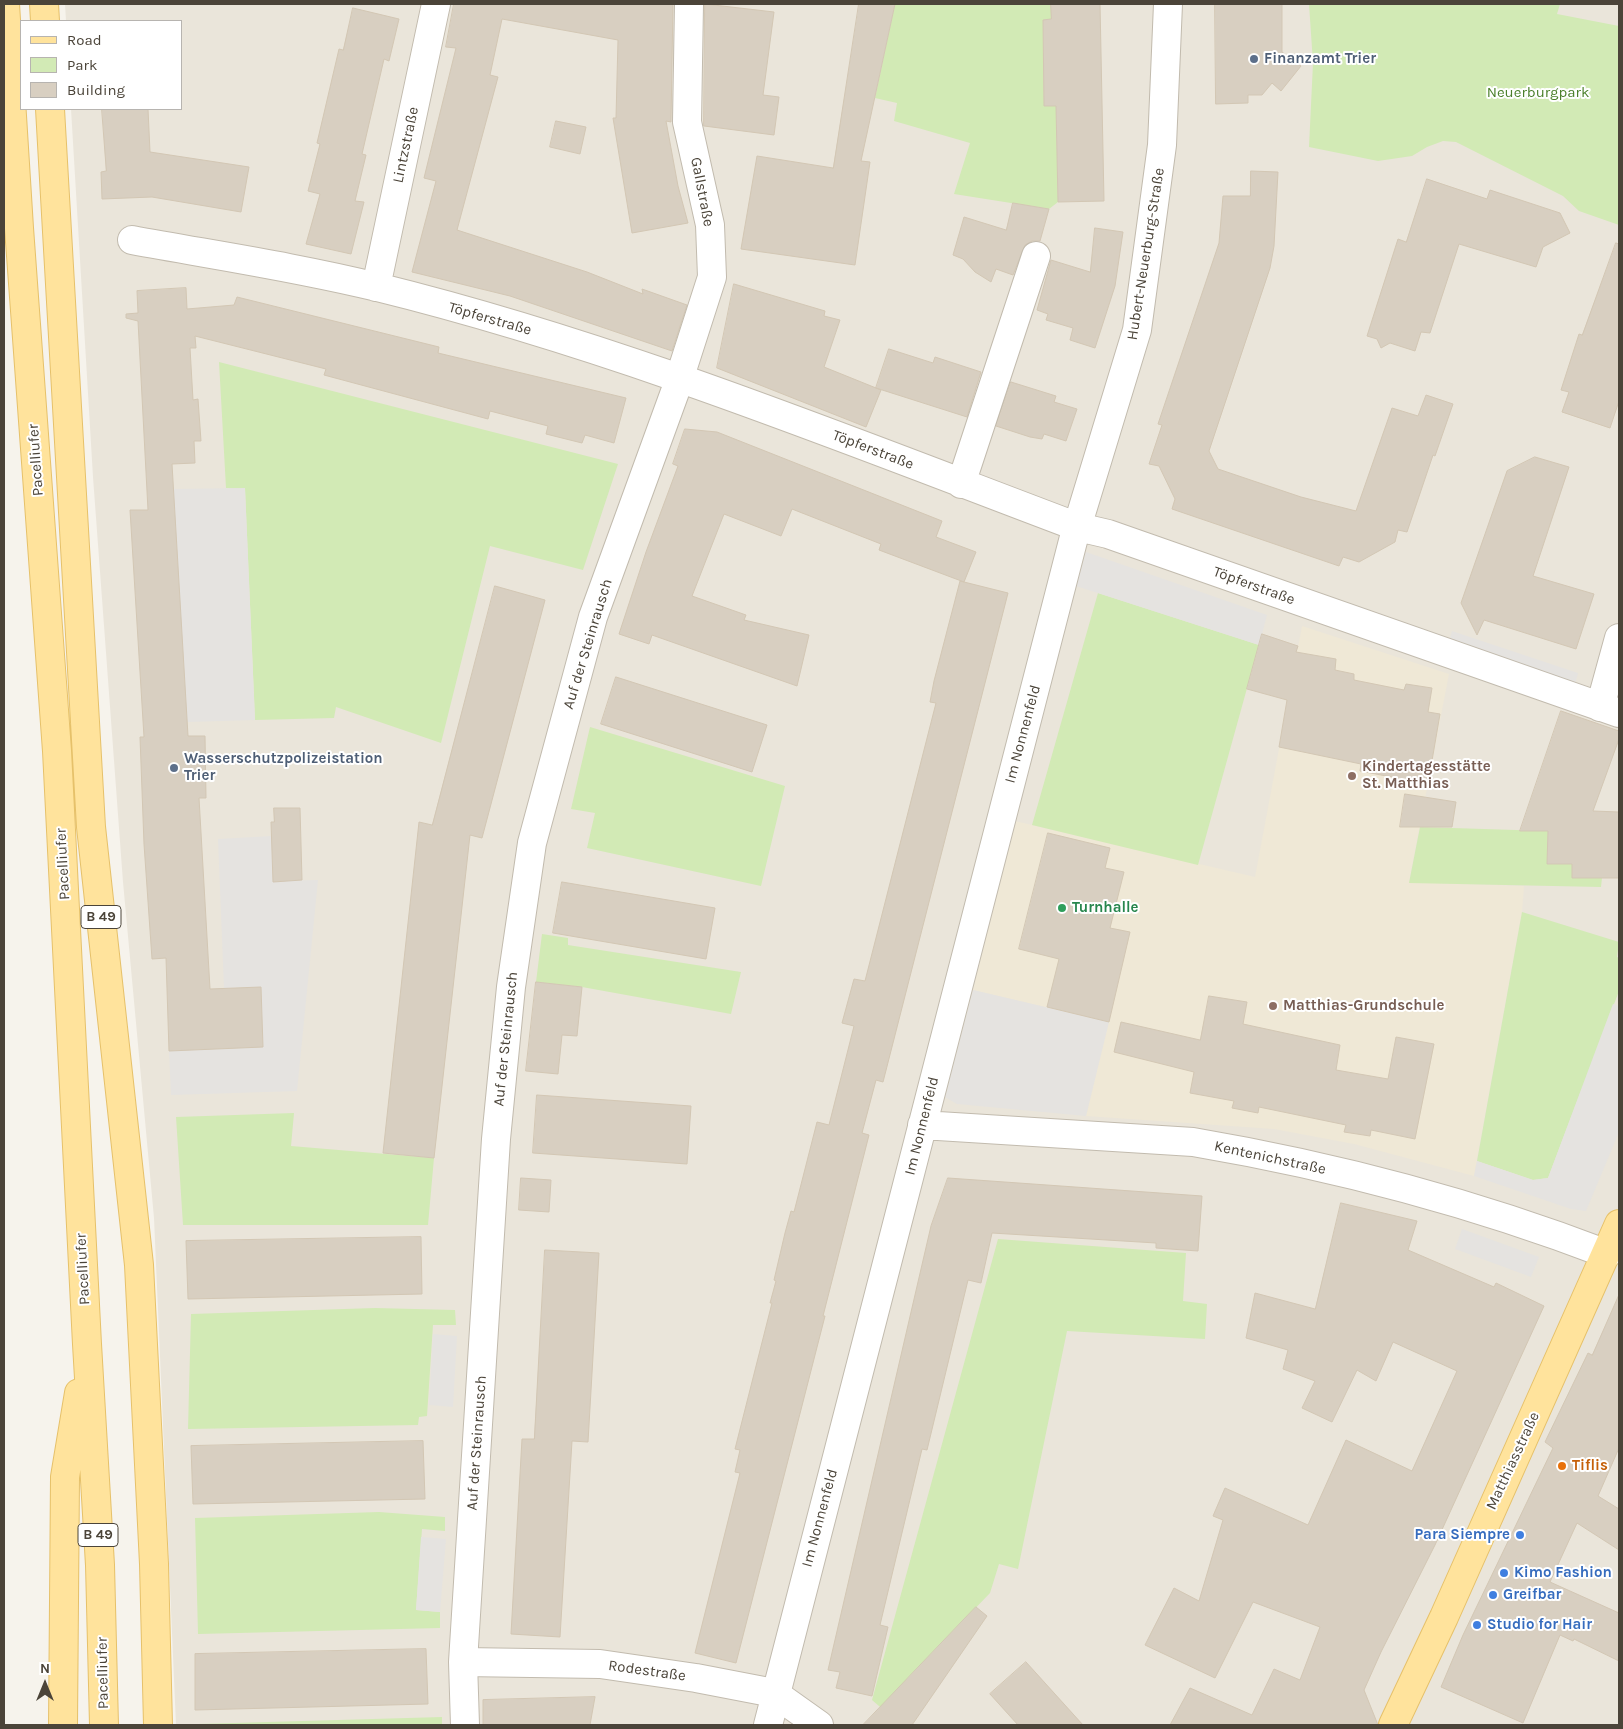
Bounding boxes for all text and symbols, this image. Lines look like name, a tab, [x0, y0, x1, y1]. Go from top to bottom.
legend	[20, 20, 182, 110]
text: Road	[67, 31, 102, 49]
place label: Finanzamt Trier	[1264, 50, 1376, 68]
marker: Finanzamt Trier	[1248, 53, 1260, 65]
text: Park	[67, 56, 97, 74]
text: Building	[67, 81, 125, 99]
park label: Neuerburgpark	[1487, 84, 1589, 102]
street label: Lintzstraße	[389, 105, 423, 185]
street label: Gallstraße	[686, 156, 718, 228]
street label: Hubert-Neuerburg-Straße	[1123, 167, 1169, 341]
street label: Töpferstraße	[446, 299, 534, 339]
street label: Pacelliufer	[25, 423, 47, 497]
street label: Töpferstraße	[830, 426, 916, 474]
street label: Töpferstraße	[1211, 563, 1297, 609]
street label: Auf der Steinrausch	[560, 577, 616, 711]
street label: Im Nonnenfeld	[1001, 683, 1045, 785]
place label: Wasserschutzpolizeistation Trier	[184, 750, 383, 785]
place label: Kindertagesstätte St. Matthias	[1362, 758, 1491, 793]
marker: Wasserschutzpolizeistation Trier	[168, 762, 180, 774]
marker: Kindertagesstätte St. Matthias	[1346, 770, 1358, 782]
street label: Pacelliufer	[52, 827, 74, 901]
place label: Turnhalle	[1072, 899, 1139, 917]
marker: Turnhalle	[1056, 902, 1068, 914]
road number: B 49	[81, 906, 121, 929]
street label: Auf der Steinrausch	[490, 971, 522, 1107]
place label: Matthias-Grundschule	[1283, 997, 1444, 1015]
marker: Matthias-Grundschule	[1267, 1000, 1279, 1012]
street label: Im Nonnenfeld	[901, 1075, 943, 1177]
street label: Kentenichstraße	[1213, 1137, 1327, 1179]
street label: Pacelliufer	[72, 1232, 94, 1306]
street label: Auf der Steinrausch	[463, 1375, 491, 1511]
street label: Matthiasstraße	[1482, 1409, 1544, 1513]
place label: Tiflis	[1572, 1457, 1608, 1475]
marker: Tiflis	[1556, 1460, 1568, 1472]
street label: Im Nonnenfeld	[798, 1467, 842, 1569]
road number: B 49	[78, 1524, 118, 1546]
place label: Para Siempre	[1414, 1526, 1510, 1544]
marker: Para Siempre	[1514, 1529, 1526, 1541]
place label: Kimo Fashion	[1514, 1564, 1612, 1582]
marker: Kimo Fashion	[1498, 1567, 1510, 1579]
place label: Greifbar	[1503, 1586, 1561, 1604]
marker: Greifbar	[1487, 1589, 1499, 1601]
place label: Studio for Hair	[1487, 1616, 1592, 1634]
marker: Studio for Hair	[1471, 1619, 1483, 1631]
street label: Pacelliufer	[93, 1637, 113, 1709]
street label: Rodestraße	[607, 1657, 687, 1685]
north arrow	[20, 1659, 70, 1709]
text: N	[40, 1660, 50, 1677]

